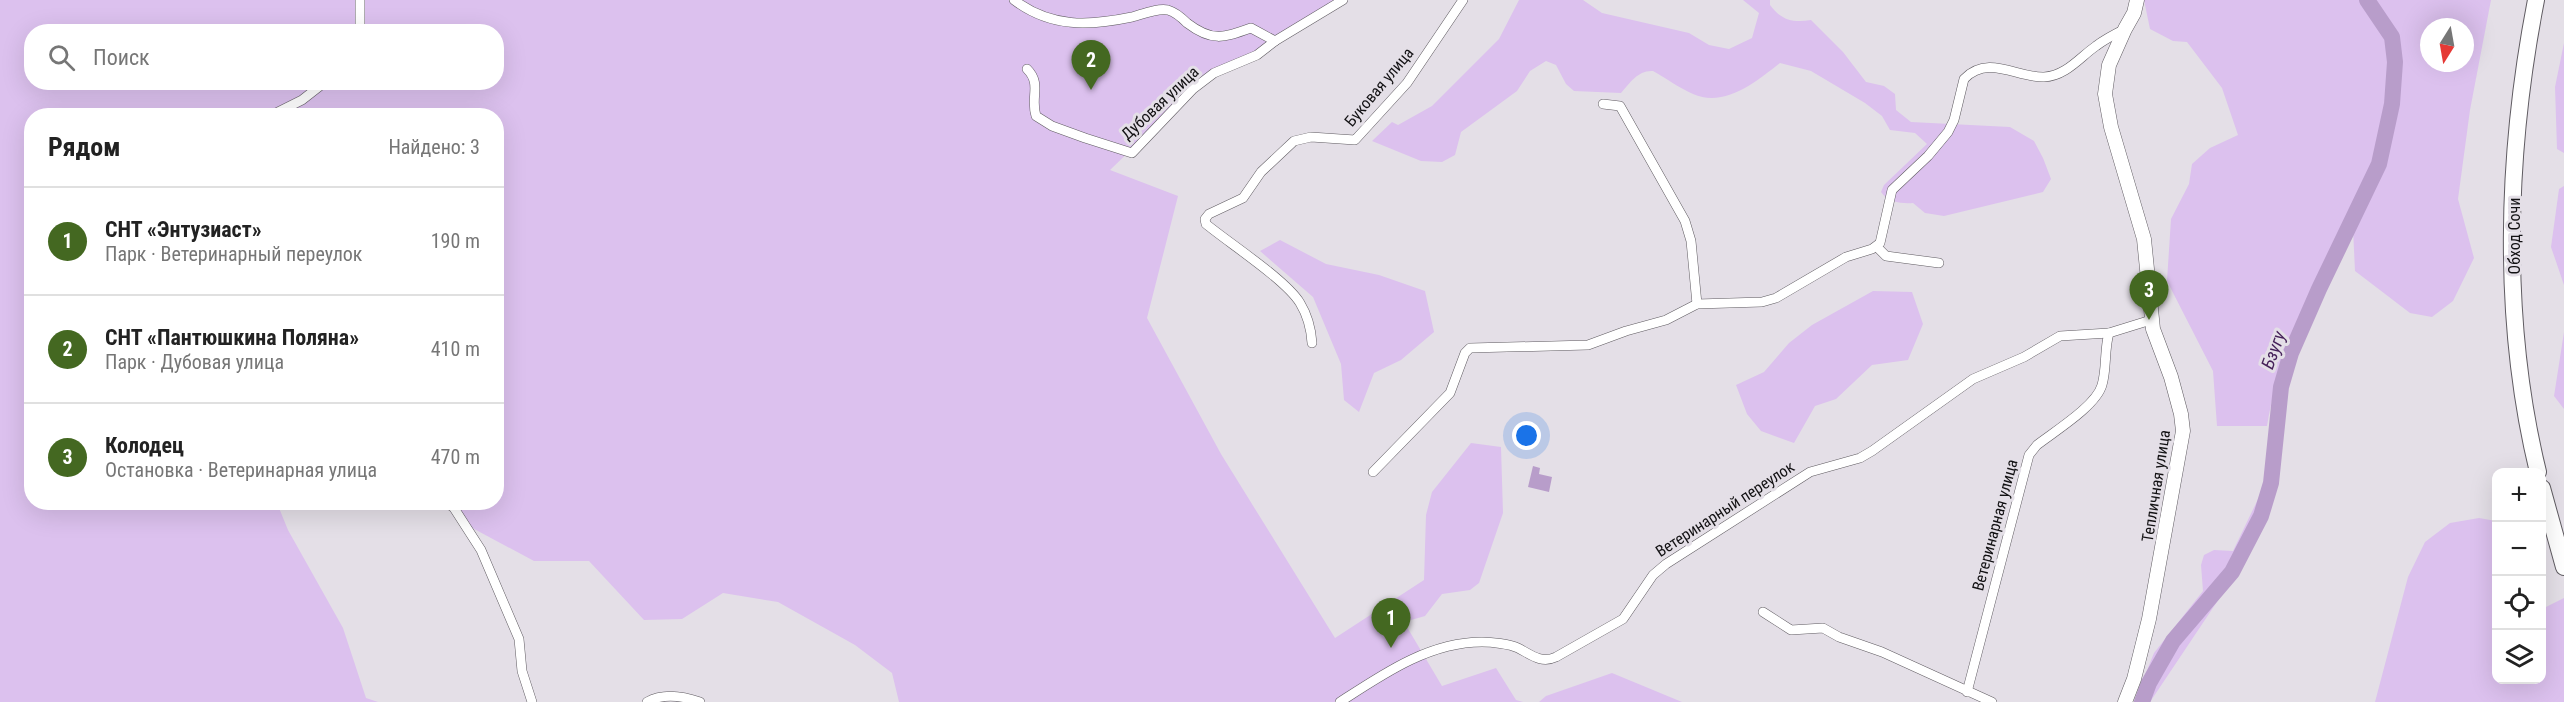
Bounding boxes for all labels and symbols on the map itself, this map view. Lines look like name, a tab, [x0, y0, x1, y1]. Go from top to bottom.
north arrow	[2420, 18, 2474, 72]
pin: 2	[1072, 40, 1110, 90]
street label: Буковая улица	[1341, 44, 1417, 130]
street label: Дубовая улица	[1117, 62, 1203, 144]
street label: Обход Сочи	[2505, 198, 2524, 274]
pin: 3	[2130, 270, 2168, 320]
water label: Бзугу	[2257, 328, 2290, 372]
your location	[1512, 421, 1541, 450]
street label: Тепличная улица	[2138, 429, 2174, 543]
street label: Ветеринарный переулок	[1652, 457, 1798, 561]
street label: Ветеринарная улица	[1968, 457, 2022, 593]
pin: 1	[1372, 598, 1410, 648]

